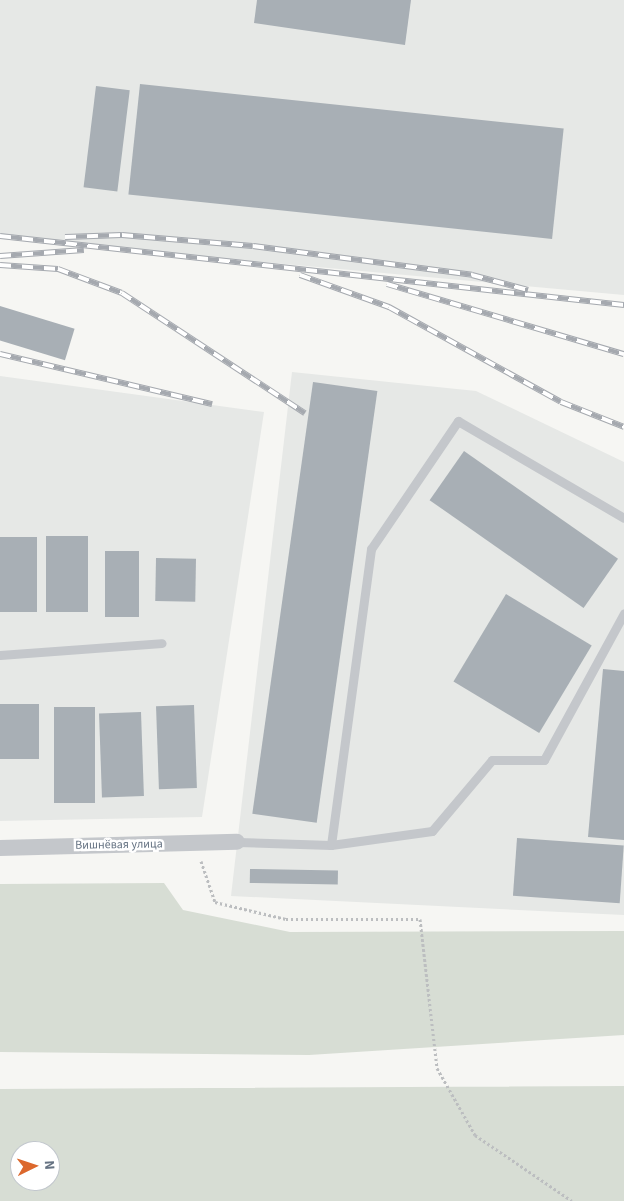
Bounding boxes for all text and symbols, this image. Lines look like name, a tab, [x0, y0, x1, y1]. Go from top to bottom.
street label: Вишнёвая улица	[75, 837, 163, 853]
north arrow	[10, 1141, 60, 1191]
text: N	[39, 1160, 59, 1170]

